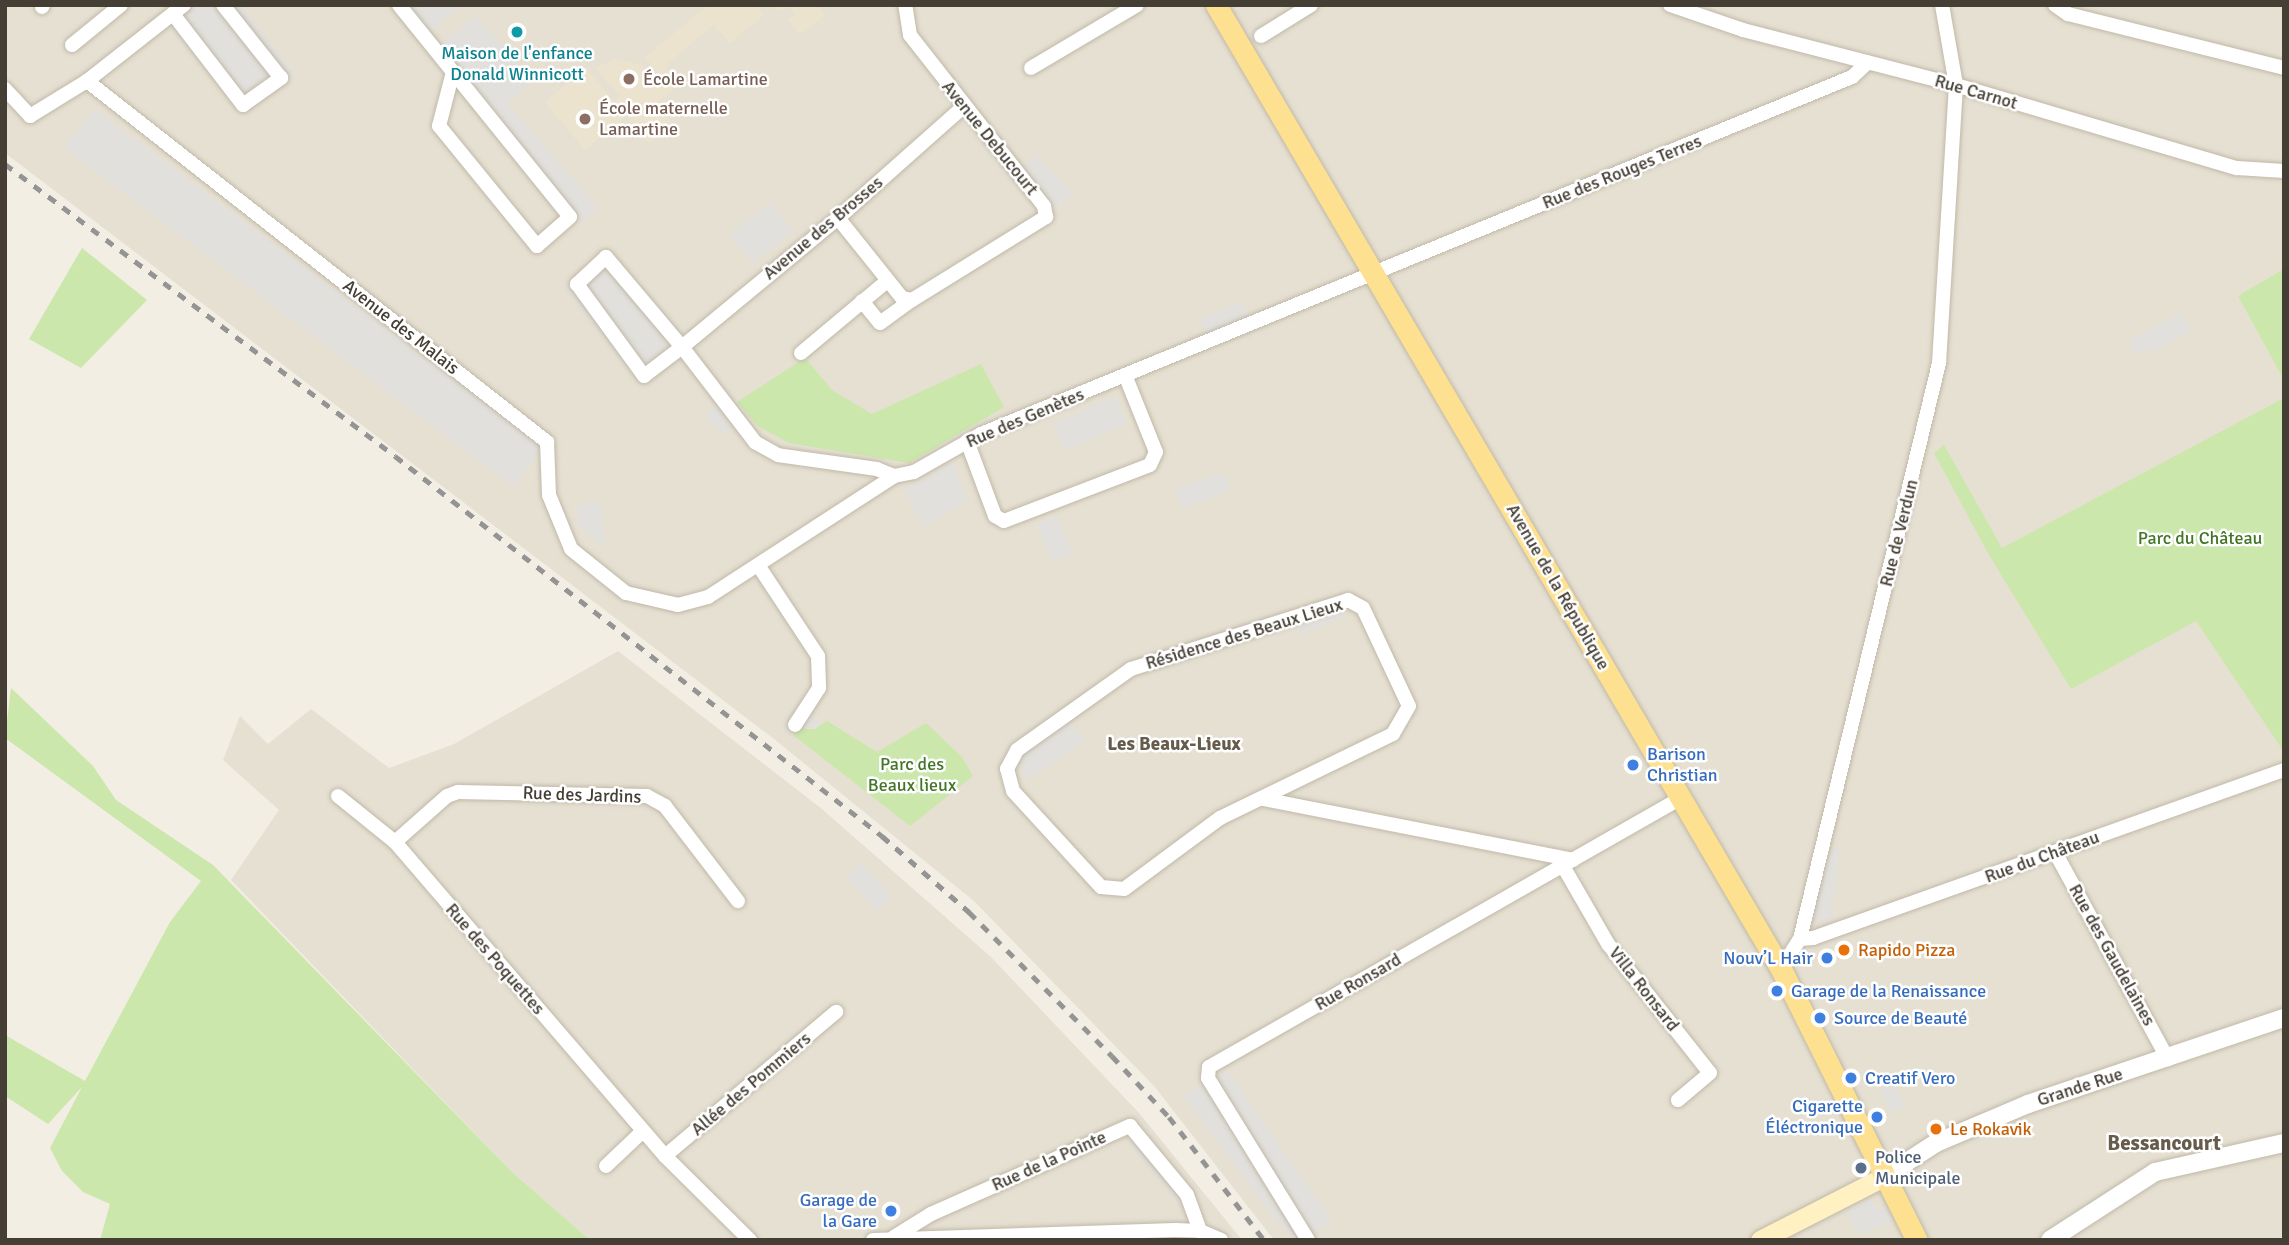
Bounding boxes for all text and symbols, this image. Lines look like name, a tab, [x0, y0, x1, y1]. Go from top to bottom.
marker: Maison de l'enfance Donald Winnicott	[509, 24, 525, 40]
place label: Maison de l'enfance Donald Winnicott	[441, 43, 593, 86]
place label: École Lamartine	[643, 68, 768, 90]
street label: Rue Carnot	[1932, 70, 2020, 114]
marker: École Lamartine	[621, 71, 637, 87]
street label: Avenue Debucourt	[937, 76, 1043, 200]
place label: École maternelle Lamartine	[599, 98, 728, 140]
marker: École maternelle Lamartine	[577, 111, 593, 127]
street label: Rue des Rouges Terres	[1539, 130, 1705, 214]
street label: Avenue des Brosses	[759, 172, 887, 284]
street label: Avenue des Malais	[339, 275, 463, 379]
street label: Rue des Genètes	[963, 383, 1087, 453]
street label: Rue de Verdun	[1875, 477, 1923, 589]
street label: Avenue de la République	[1502, 500, 1614, 674]
park label: Parc du Château	[2138, 527, 2262, 549]
street label: Résidence des Beaux Lieux	[1143, 594, 1345, 674]
district label: Les Beaux-Lieux	[1107, 734, 1241, 756]
place label: Barison Christian	[1647, 744, 1718, 786]
park label: Parc des Beaux lieux	[868, 754, 956, 796]
marker: Barison Christian	[1625, 757, 1641, 773]
street label: Rue des Jardins	[522, 782, 642, 808]
street label: Rue du Château	[1982, 826, 2102, 888]
street label: Rue des Gaudelaines	[2064, 880, 2160, 1030]
street label: Rue des Poquettes	[441, 899, 549, 1019]
place label: Rapido Pizza	[1858, 939, 1955, 961]
street label: Villa Ronsard	[1604, 942, 1684, 1036]
marker: Rapido Pizza	[1836, 942, 1852, 958]
place label: Nouv’L Hair	[1723, 947, 1813, 969]
street label: Rue Ronsard	[1311, 949, 1405, 1015]
marker: Nouv’L Hair	[1819, 950, 1835, 966]
place label: Garage de la Renaissance	[1791, 980, 1986, 1002]
marker: Garage de la Renaissance	[1769, 983, 1785, 999]
place label: Source de Beauté	[1834, 1007, 1967, 1029]
marker: Source de Beauté	[1812, 1010, 1828, 1026]
street label: Allée des Pommiers	[687, 1028, 815, 1140]
street label: Grande Rue	[2034, 1063, 2126, 1111]
place label: Creatif Vero	[1865, 1067, 1955, 1089]
marker: Creatif Vero	[1843, 1070, 1859, 1086]
place label: Cigarette Éléctronique	[1765, 1096, 1863, 1138]
marker: Cigarette Éléctronique	[1869, 1109, 1885, 1125]
place label: Le Rokavik	[1950, 1118, 2032, 1140]
marker: Le Rokavik	[1928, 1121, 1944, 1137]
street label: Rue de la Pointe	[988, 1126, 1110, 1196]
district label: Bessancourt	[2107, 1130, 2221, 1156]
place label: Police Municipale	[1875, 1147, 1960, 1190]
marker: Police Municipale	[1853, 1160, 1869, 1176]
place label: Garage de la Gare	[800, 1190, 877, 1232]
marker: Garage de la Gare	[883, 1203, 899, 1219]

